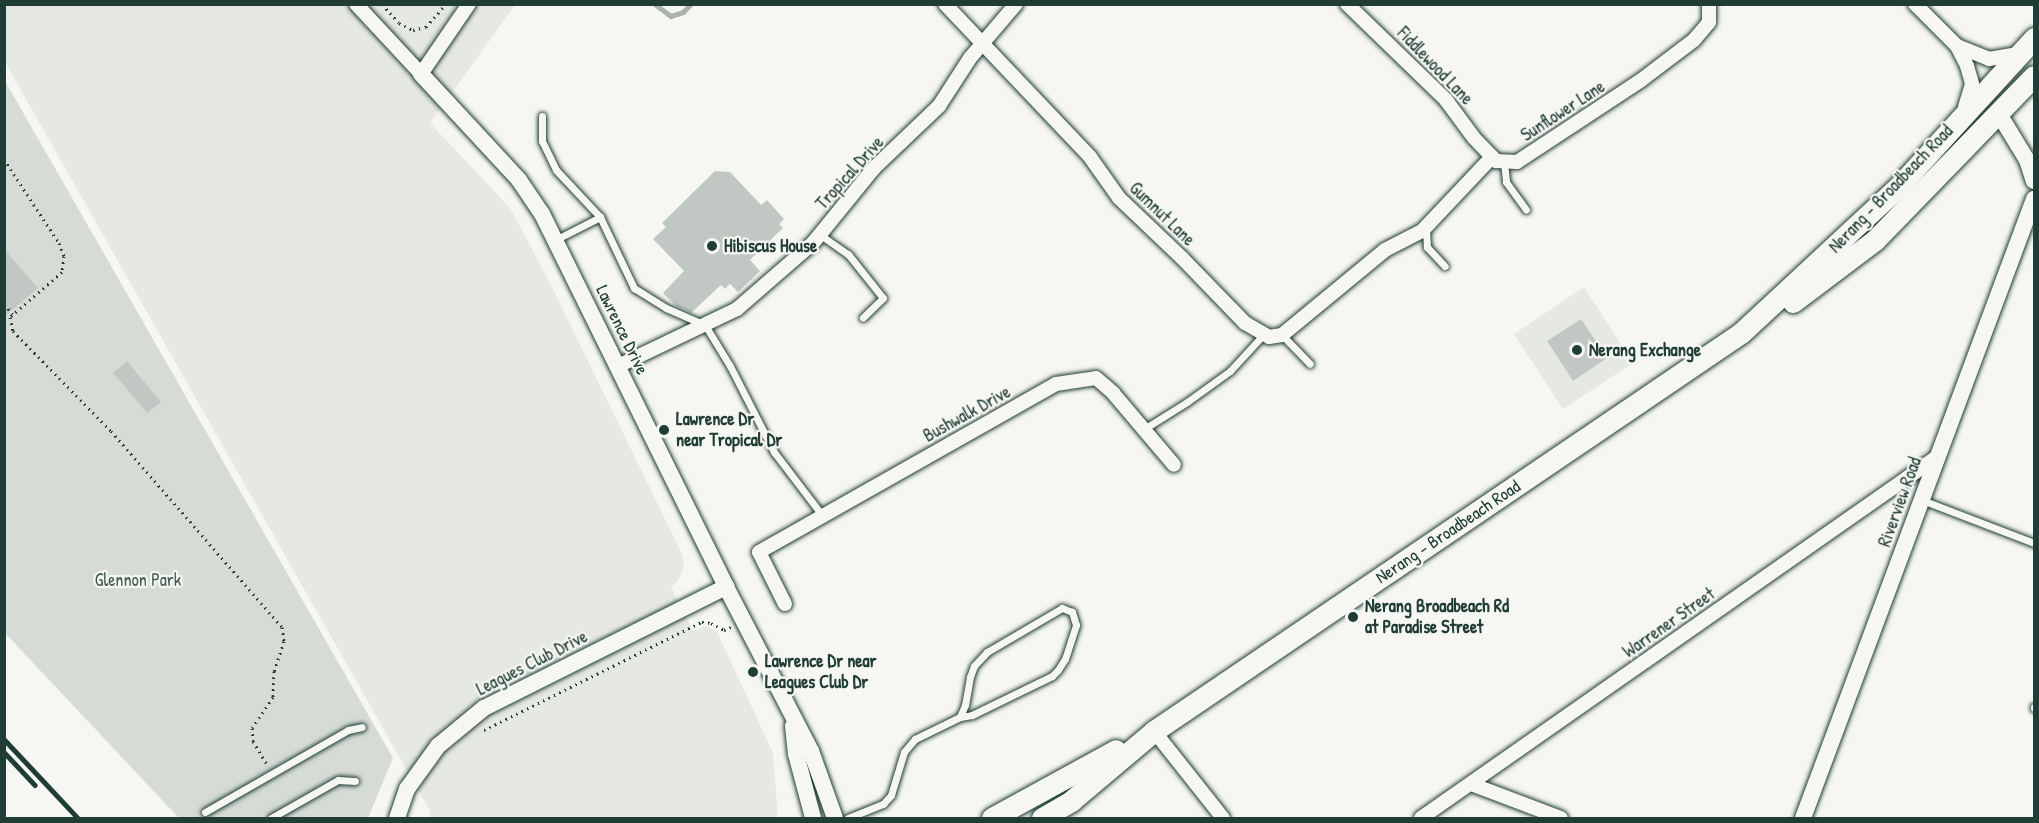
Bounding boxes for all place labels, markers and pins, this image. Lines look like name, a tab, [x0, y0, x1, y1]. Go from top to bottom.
place label: Hibiscus House	[724, 235, 817, 257]
marker: Hibiscus House	[705, 239, 719, 253]
place label: Nerang Exchange	[1589, 339, 1701, 361]
marker: Nerang Exchange	[1570, 343, 1584, 357]
place label: Lawrence Dr near Tropical Dr	[676, 409, 782, 452]
marker: Lawrence Dr near Tropical Dr	[657, 423, 671, 437]
place label: Nerang Broadbeach Rd at Paradise Street	[1365, 596, 1509, 638]
marker: Nerang Broadbeach Rd at Paradise Street	[1346, 610, 1360, 624]
place label: Lawrence Dr near Leagues Club Dr	[765, 651, 877, 694]
marker: Lawrence Dr near Leagues Club Dr	[746, 665, 760, 679]

